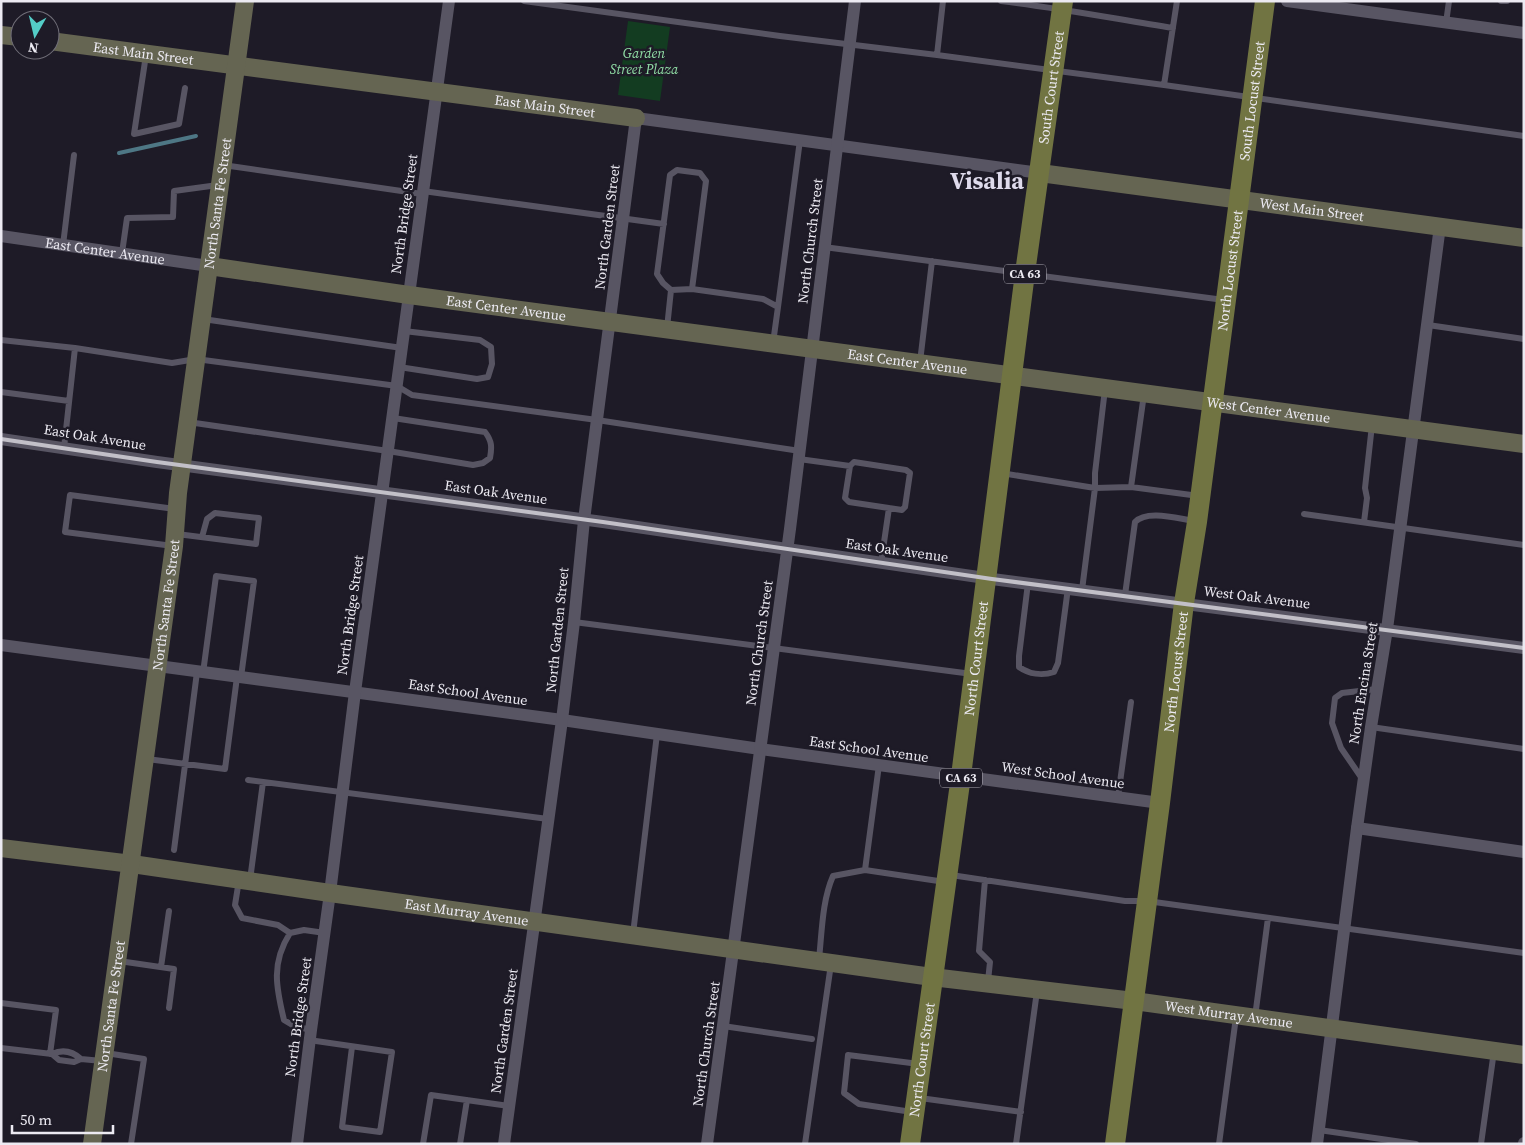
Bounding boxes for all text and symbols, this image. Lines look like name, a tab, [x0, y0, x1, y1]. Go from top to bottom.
north arrow	[10, 10, 60, 60]
street label: South Court Street	[1033, 29, 1069, 145]
text: N	[27, 37, 40, 58]
street label: East Main Street	[92, 37, 195, 70]
street label: South Locust Street	[1234, 40, 1270, 162]
park label: Garden Street Plaza	[610, 43, 679, 79]
street label: East Main Street	[493, 90, 597, 123]
street label: North Santa Fe Street	[199, 136, 236, 270]
street label: North Bridge Street	[386, 152, 422, 275]
street label: North Garden Street	[589, 163, 625, 291]
district label: Visalia	[950, 164, 1024, 197]
street label: North Church Street	[792, 177, 828, 305]
street label: West Main Street	[1258, 193, 1365, 226]
street label: North Locust Street	[1212, 209, 1248, 332]
street label: East Center Avenue	[44, 232, 166, 270]
road number: CA 63	[1004, 264, 1046, 284]
street label: East Center Avenue	[445, 290, 567, 326]
street label: East Center Avenue	[846, 344, 969, 380]
street label: West Center Avenue	[1205, 392, 1331, 428]
street label: East Oak Avenue	[42, 419, 148, 455]
street label: East Oak Avenue	[443, 475, 549, 509]
street label: East Oak Avenue	[844, 533, 950, 567]
street label: North Santa Fe Street	[147, 538, 184, 672]
street label: North Bridge Street	[332, 553, 368, 676]
street label: North Garden Street	[540, 566, 574, 694]
street label: North Church Street	[740, 579, 778, 707]
street label: West Oak Avenue	[1202, 581, 1312, 613]
street label: North Court Street	[959, 600, 993, 717]
street label: North Locust Street	[1159, 610, 1193, 733]
street label: North Encina Street	[1343, 620, 1383, 745]
street label: East School Avenue	[407, 674, 529, 710]
street label: East School Avenue	[808, 731, 930, 767]
street label: West School Avenue	[1000, 756, 1126, 794]
road number: CA 63	[940, 768, 982, 788]
street label: East Murray Avenue	[403, 894, 530, 931]
street label: North Santa Fe Street	[92, 939, 130, 1073]
street label: North Bridge Street	[280, 955, 316, 1078]
street label: North Garden Street	[485, 967, 523, 1095]
street label: North Church Street	[687, 980, 725, 1108]
street label: West Murray Avenue	[1163, 995, 1294, 1033]
street label: North Court Street	[904, 1001, 940, 1118]
scale bar	[12, 1102, 114, 1134]
text: 50 m	[20, 1109, 52, 1130]

